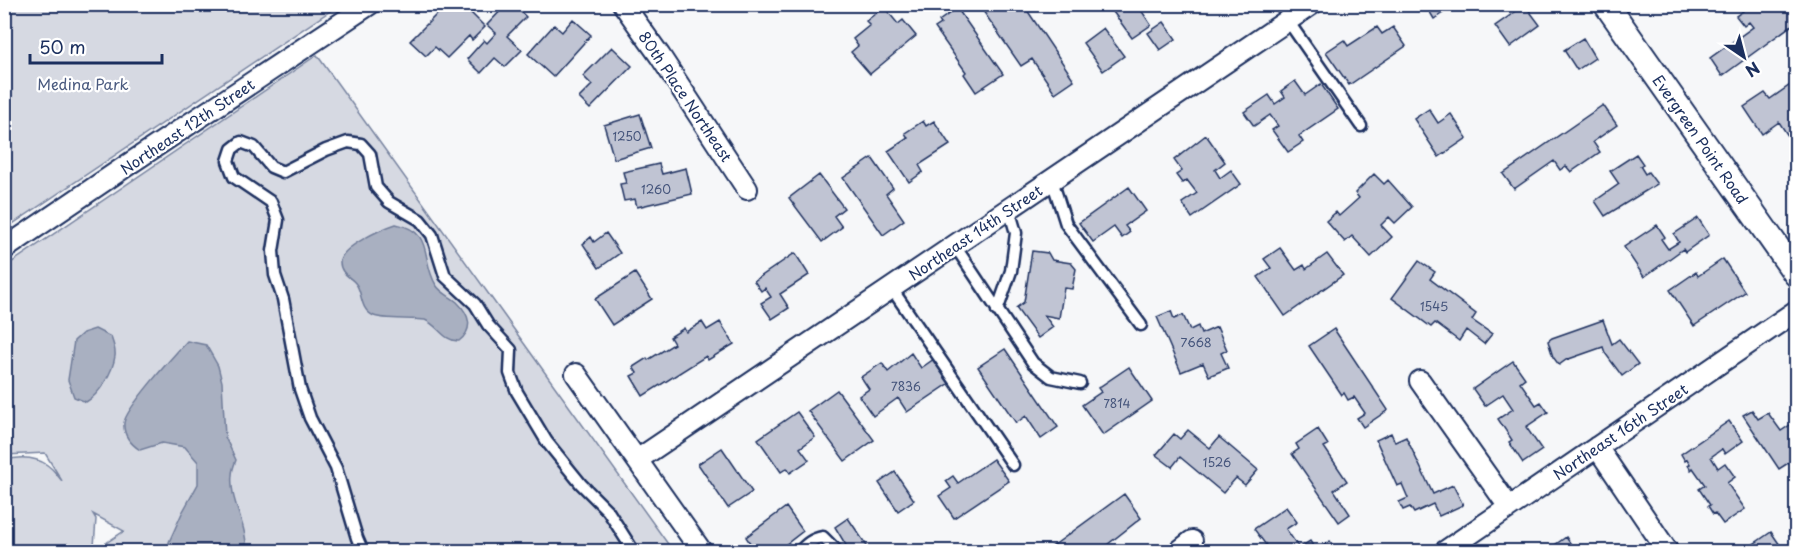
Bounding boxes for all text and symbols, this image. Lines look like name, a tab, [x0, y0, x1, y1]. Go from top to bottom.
street label: 80th Place Northeast	[634, 26, 739, 166]
scale bar	[30, 27, 162, 65]
north arrow	[1714, 27, 1774, 87]
text: 50 m	[39, 33, 86, 60]
text: N	[1741, 57, 1765, 84]
street label: Evergreen Point Road	[1648, 70, 1754, 208]
park label: Medina Park	[37, 72, 129, 95]
street label: Northeast 12th Street	[115, 72, 259, 180]
house number: 1250	[612, 127, 642, 145]
street label: Northeast 14th Street	[903, 179, 1047, 285]
house number: 1260	[641, 180, 671, 198]
house number: 1545	[1420, 297, 1448, 315]
house number: 7668	[1180, 333, 1212, 351]
house number: 7836	[891, 377, 921, 395]
street label: Northeast 16th Street	[1548, 377, 1692, 485]
house number: 7814	[1103, 394, 1131, 412]
house number: 1526	[1203, 453, 1231, 471]

